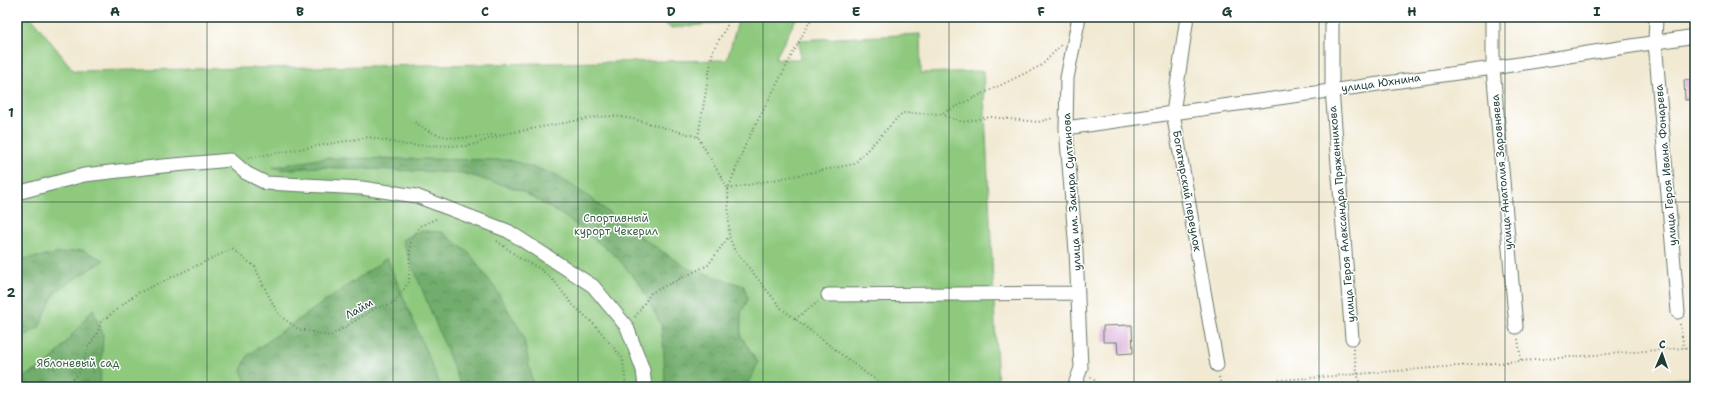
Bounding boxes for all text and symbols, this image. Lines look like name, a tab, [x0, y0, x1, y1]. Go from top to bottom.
text: A	[110, 3, 120, 20]
text: B	[296, 3, 304, 20]
text: C	[481, 3, 489, 20]
text: D	[666, 3, 676, 20]
text: E	[852, 3, 861, 20]
text: F	[1037, 3, 1045, 20]
text: G	[1222, 3, 1233, 20]
text: H	[1407, 3, 1417, 20]
text: I	[1593, 3, 1601, 20]
street label: улица Юхнина	[1340, 70, 1422, 96]
street label: улица Героя Ивана Фонарева	[1651, 83, 1681, 246]
street label: улица Анатолия Заровняева	[1488, 93, 1516, 250]
text: 1	[8, 104, 14, 121]
street label: улица Героя Александра Пряженникова	[1325, 105, 1359, 323]
street label: улица им. Закира Султанова	[1059, 112, 1085, 272]
street label: Богатырский переулок	[1169, 129, 1205, 253]
park label: Спортивный курорт Чекерил	[574, 211, 658, 239]
text: 2	[6, 284, 16, 301]
street label: Лайм	[342, 295, 376, 323]
north arrow	[1642, 334, 1682, 374]
text: С	[1659, 337, 1666, 352]
park label: Яблоневый сад	[37, 356, 120, 371]

